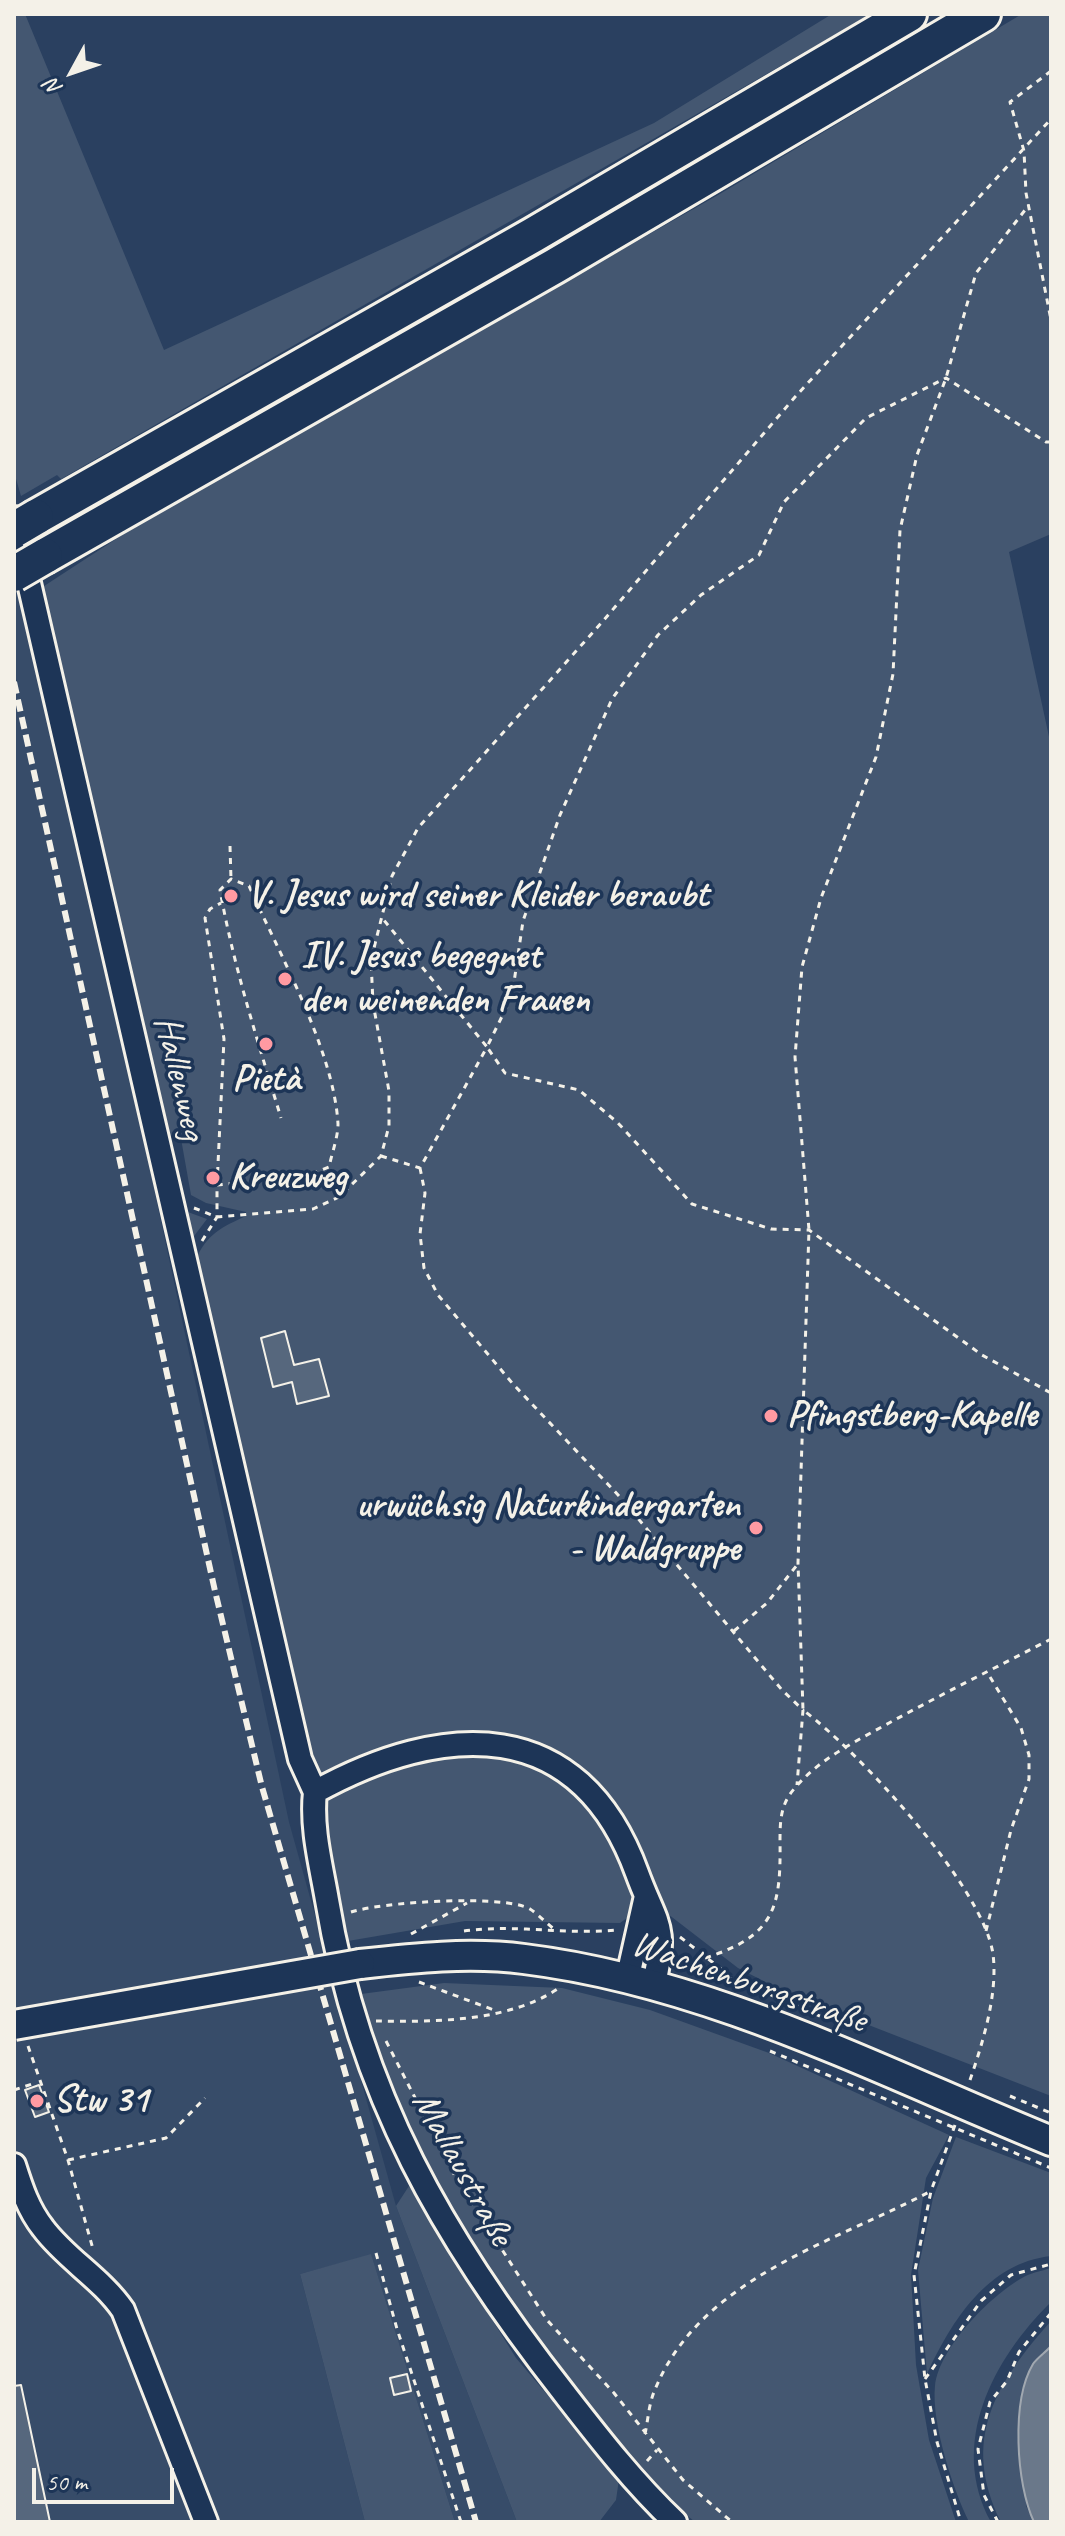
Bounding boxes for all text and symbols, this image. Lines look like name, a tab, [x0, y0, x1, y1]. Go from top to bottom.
north arrow	[32, 32, 112, 112]
text: N	[39, 73, 69, 102]
place label: V. Jesus wird seiner Kleider beraubt	[247, 873, 708, 919]
marker: V. Jesus wird seiner Kleider beraubt	[222, 887, 240, 905]
place label: IV. Jesus begegnet den weinenden Frauen	[301, 934, 590, 1024]
marker: IV. Jesus begegnet den weinenden Frauen	[276, 970, 294, 988]
street label: Hallenweg	[143, 1012, 215, 1144]
marker: Pietà	[257, 1035, 275, 1053]
place label: Pietà	[232, 1057, 300, 1103]
place label: Kreuzweg	[229, 1155, 347, 1201]
marker: Kreuzweg	[204, 1169, 222, 1187]
place label: Pfingstberg-Kapelle	[787, 1393, 1037, 1439]
marker: Pfingstberg-Kapelle	[762, 1407, 780, 1425]
place label: urwüchsig Naturkindergarten - Waldgruppe	[356, 1483, 740, 1572]
marker: urwüchsig Naturkindergarten - Waldgruppe	[747, 1519, 765, 1537]
street label: Wachenburgstraße	[626, 1922, 872, 2044]
place label: Stw 31	[53, 2078, 148, 2124]
street label: Mallaustraße	[401, 2084, 523, 2254]
marker: Stw 31	[28, 2092, 46, 2110]
scale bar	[36, 2452, 178, 2502]
text: 50 m	[46, 2467, 87, 2497]

